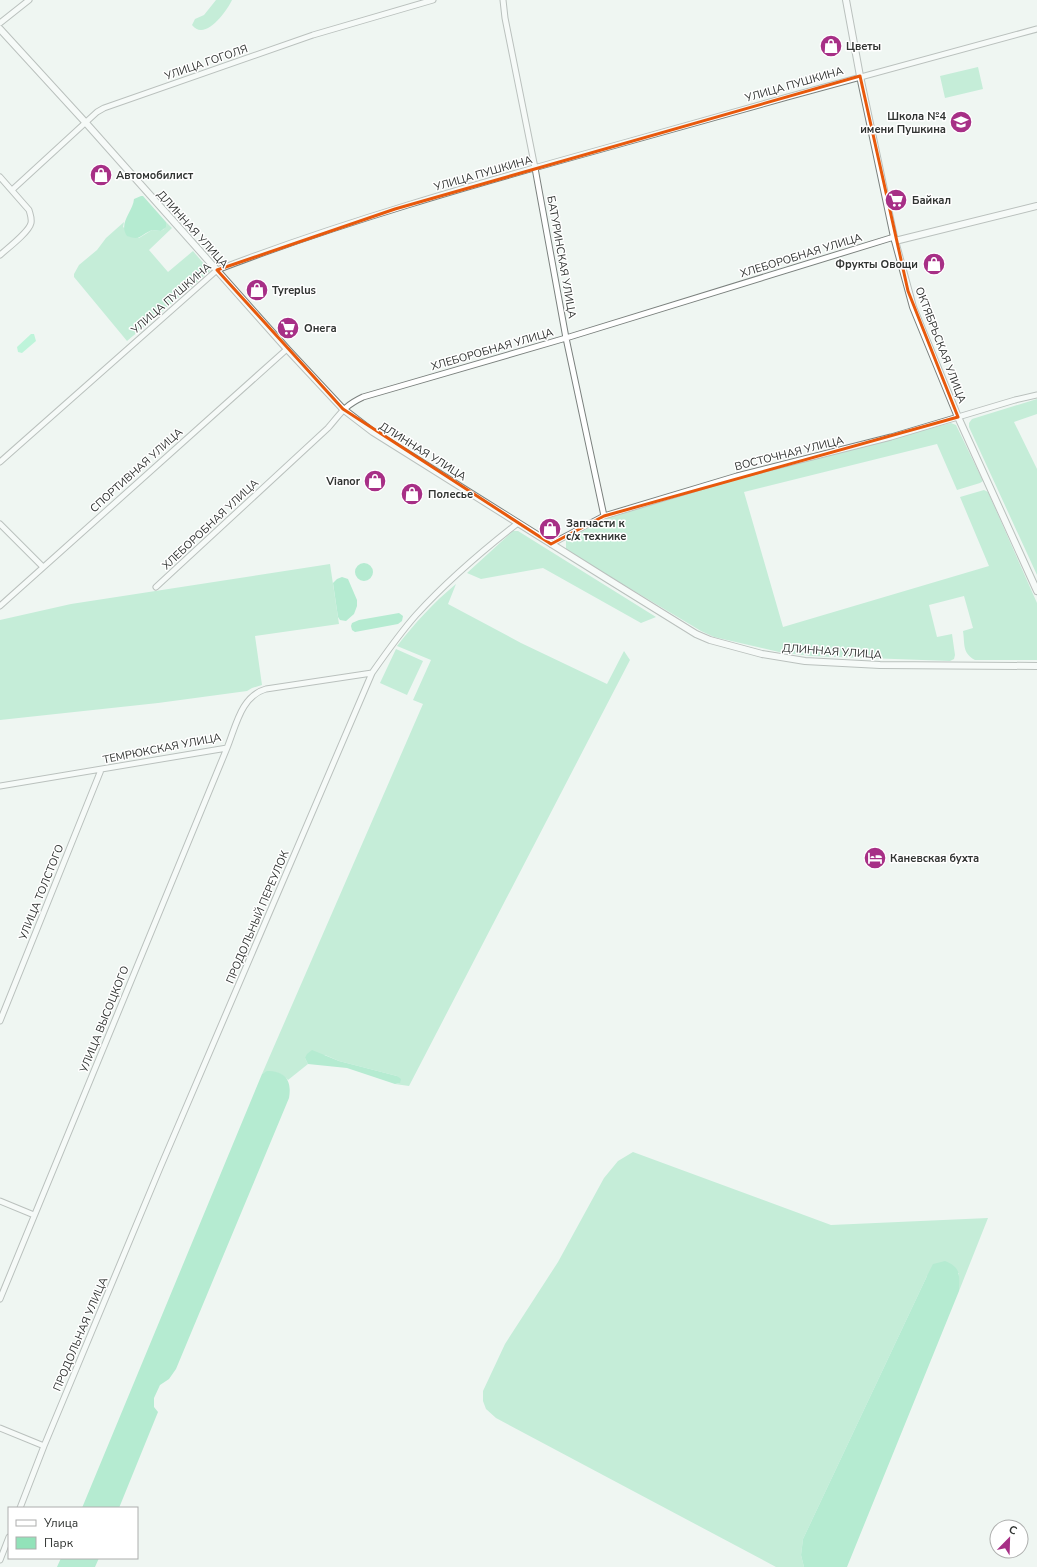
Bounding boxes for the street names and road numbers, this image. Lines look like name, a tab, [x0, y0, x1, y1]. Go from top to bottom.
street label: УЛИЦА ГОГОЛЯ	[162, 41, 250, 84]
street label: УЛИЦА ПУШКИНА	[742, 63, 845, 106]
street label: УЛИЦА ПУШКИНА	[431, 152, 534, 195]
street label: ДЛИННАЯ УЛИЦА	[154, 187, 232, 271]
street label: БАТУРИНСКАЯ УЛИЦА	[543, 195, 580, 320]
street label: ХЛЕБОРОБНАЯ УЛИЦА	[738, 230, 864, 281]
street label: УЛИЦА ПУШКИНА	[127, 259, 215, 338]
street label: ОКТЯБРЬСКАЯ УЛИЦА	[911, 285, 970, 406]
street label: ХЛЕБОРОБНАЯ УЛИЦА	[429, 325, 555, 374]
street label: ДЛИННАЯ УЛИЦА	[376, 419, 469, 484]
street label: СПОРТИВНАЯ УЛИЦА	[87, 425, 186, 516]
street label: ВОСТОЧНАЯ УЛИЦА	[733, 433, 845, 474]
street label: ХЛЕБОРОБНАЯ УЛИЦА	[159, 476, 262, 573]
street label: ДЛИННАЯ УЛИЦА	[782, 641, 882, 662]
street label: ТЕМРЮКСКАЯ УЛИЦА	[102, 730, 222, 767]
street label: УЛИЦА ТОЛСТОГО	[15, 842, 67, 943]
street label: ПРОДОЛЬНЫЙ ПЕРЕУЛОК	[223, 848, 292, 986]
street label: УЛИЦА ВЫСОЦКОГО	[76, 964, 133, 1076]
street label: ПРОДОЛЬНАЯ УЛИЦА	[50, 1275, 111, 1393]

